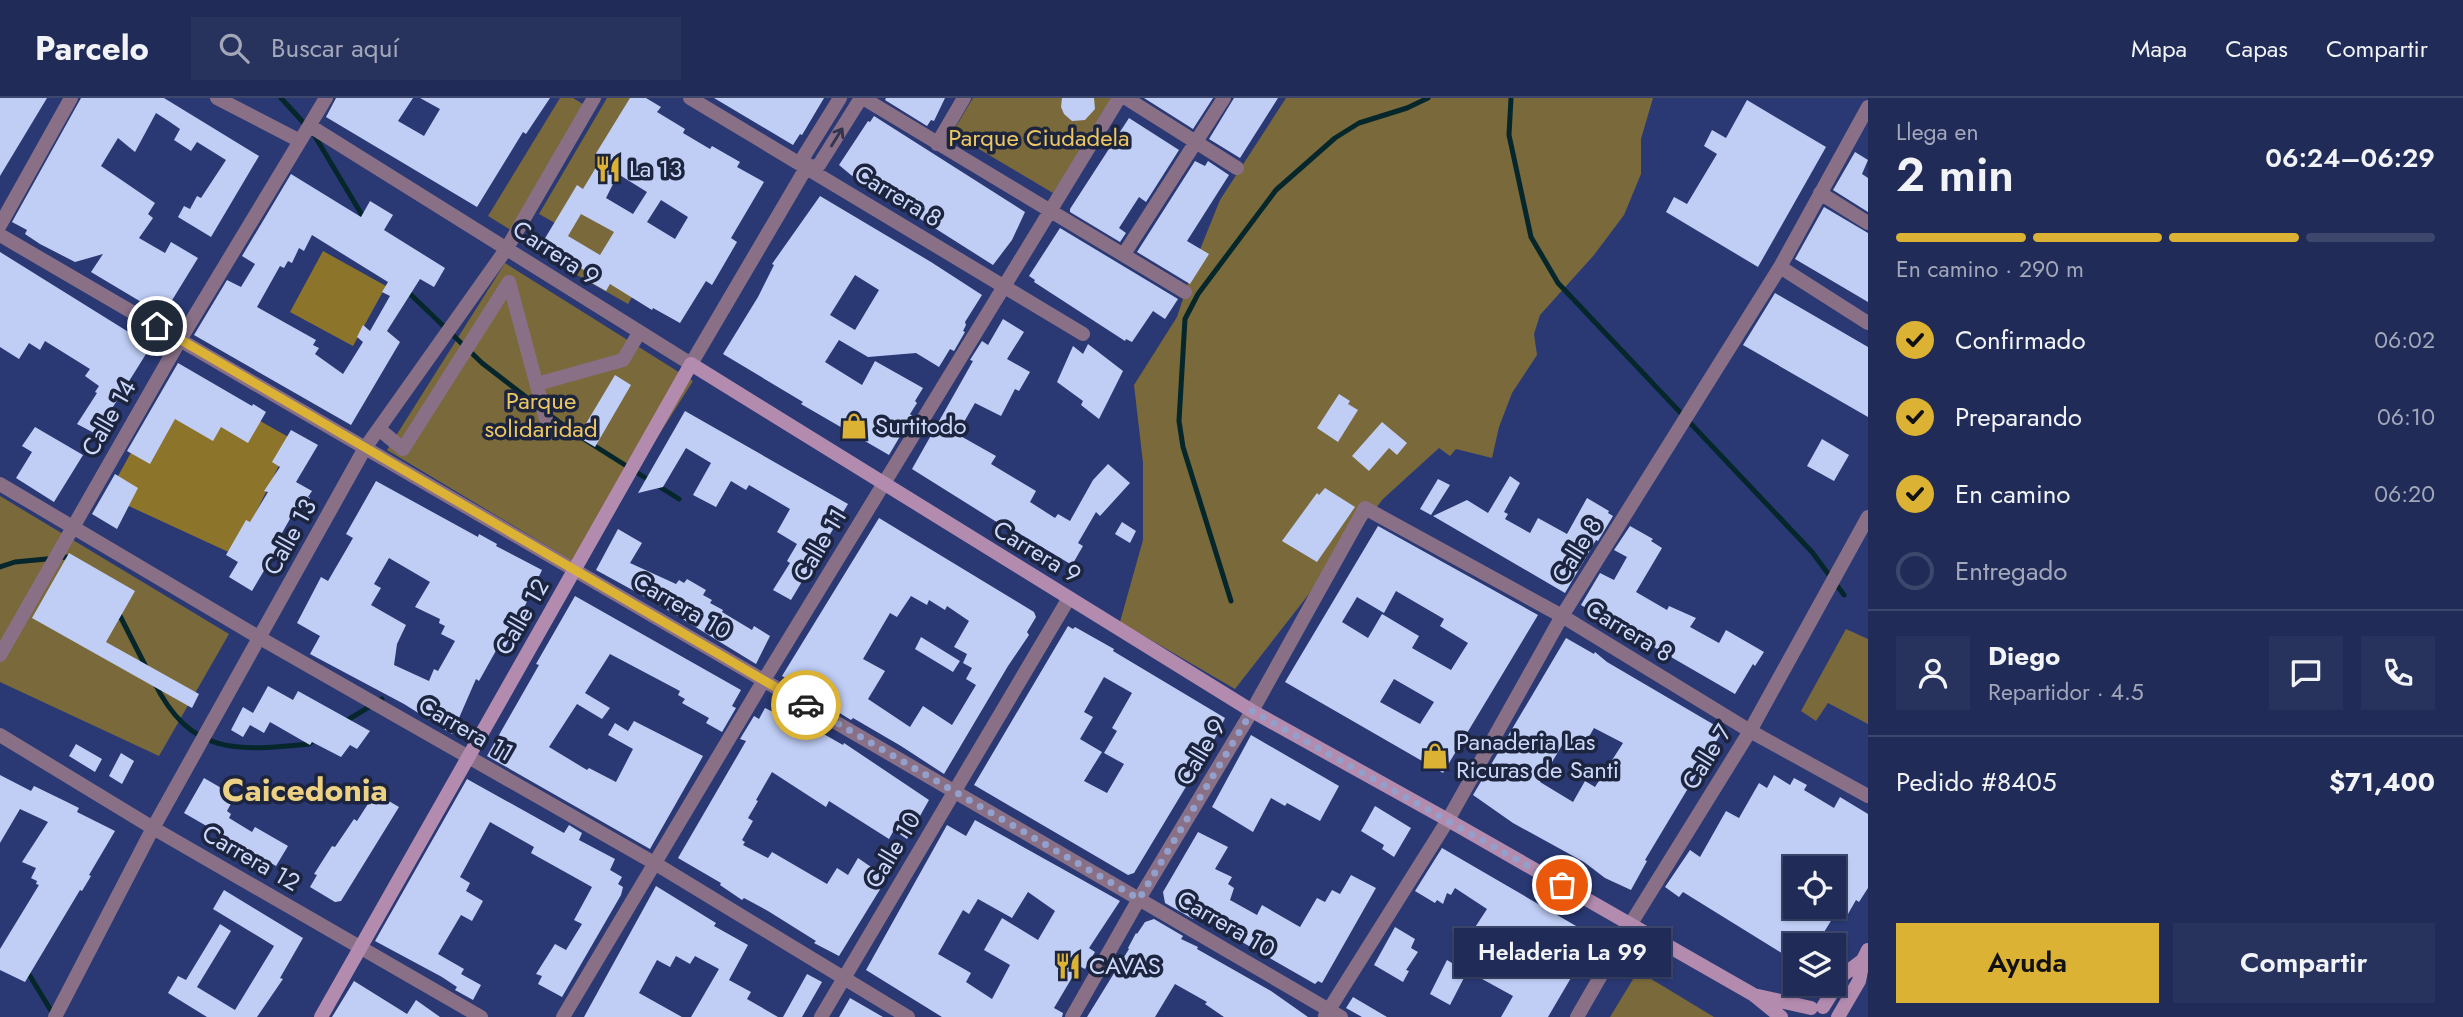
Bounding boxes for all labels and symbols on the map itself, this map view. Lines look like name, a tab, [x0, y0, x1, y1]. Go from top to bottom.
park label: Parque Ciudadela	[948, 120, 1130, 155]
one-way arrow	[830, 128, 844, 148]
place label: La 13	[629, 151, 682, 186]
restaurant icon: La 13	[593, 154, 623, 184]
street label: Carrera 8	[848, 156, 949, 235]
street label: Carrera 9	[506, 211, 607, 294]
pin	[127, 296, 187, 356]
street label: Calle 14	[73, 373, 145, 463]
park label: Parque solidaridad	[484, 383, 598, 446]
place label: Surtitodo	[875, 408, 967, 443]
shop icon: Surtitodo	[839, 411, 869, 441]
street label: Calle 13	[254, 492, 325, 581]
street label: Calle 11	[784, 501, 855, 588]
street label: Calle 8	[1543, 510, 1610, 589]
street label: Carrera 9	[987, 512, 1088, 592]
street label: Carrera 10	[626, 563, 738, 648]
street label: Calle 12	[486, 572, 557, 661]
street label: Carrera 8	[1579, 591, 1680, 670]
courier	[771, 670, 841, 740]
street label: Carrera 11	[412, 687, 520, 770]
street label: Calle 9	[1167, 712, 1234, 792]
street label: Calle 7	[1673, 717, 1740, 796]
place label: Panaderia Las Ricuras de Santi	[1456, 724, 1619, 787]
shop icon: Panaderia Las Ricuras de Santi	[1420, 741, 1450, 771]
district label: Caicedonia	[222, 767, 388, 813]
street label: Calle 10	[856, 805, 929, 895]
street label: Carrera 12	[196, 815, 307, 900]
pin	[1532, 855, 1592, 915]
street label: Carrera 10	[1170, 881, 1282, 966]
callout: Heladeria La 99	[1454, 927, 1670, 976]
place label: CAVAS	[1089, 948, 1161, 983]
restaurant icon: CAVAS	[1053, 951, 1083, 981]

